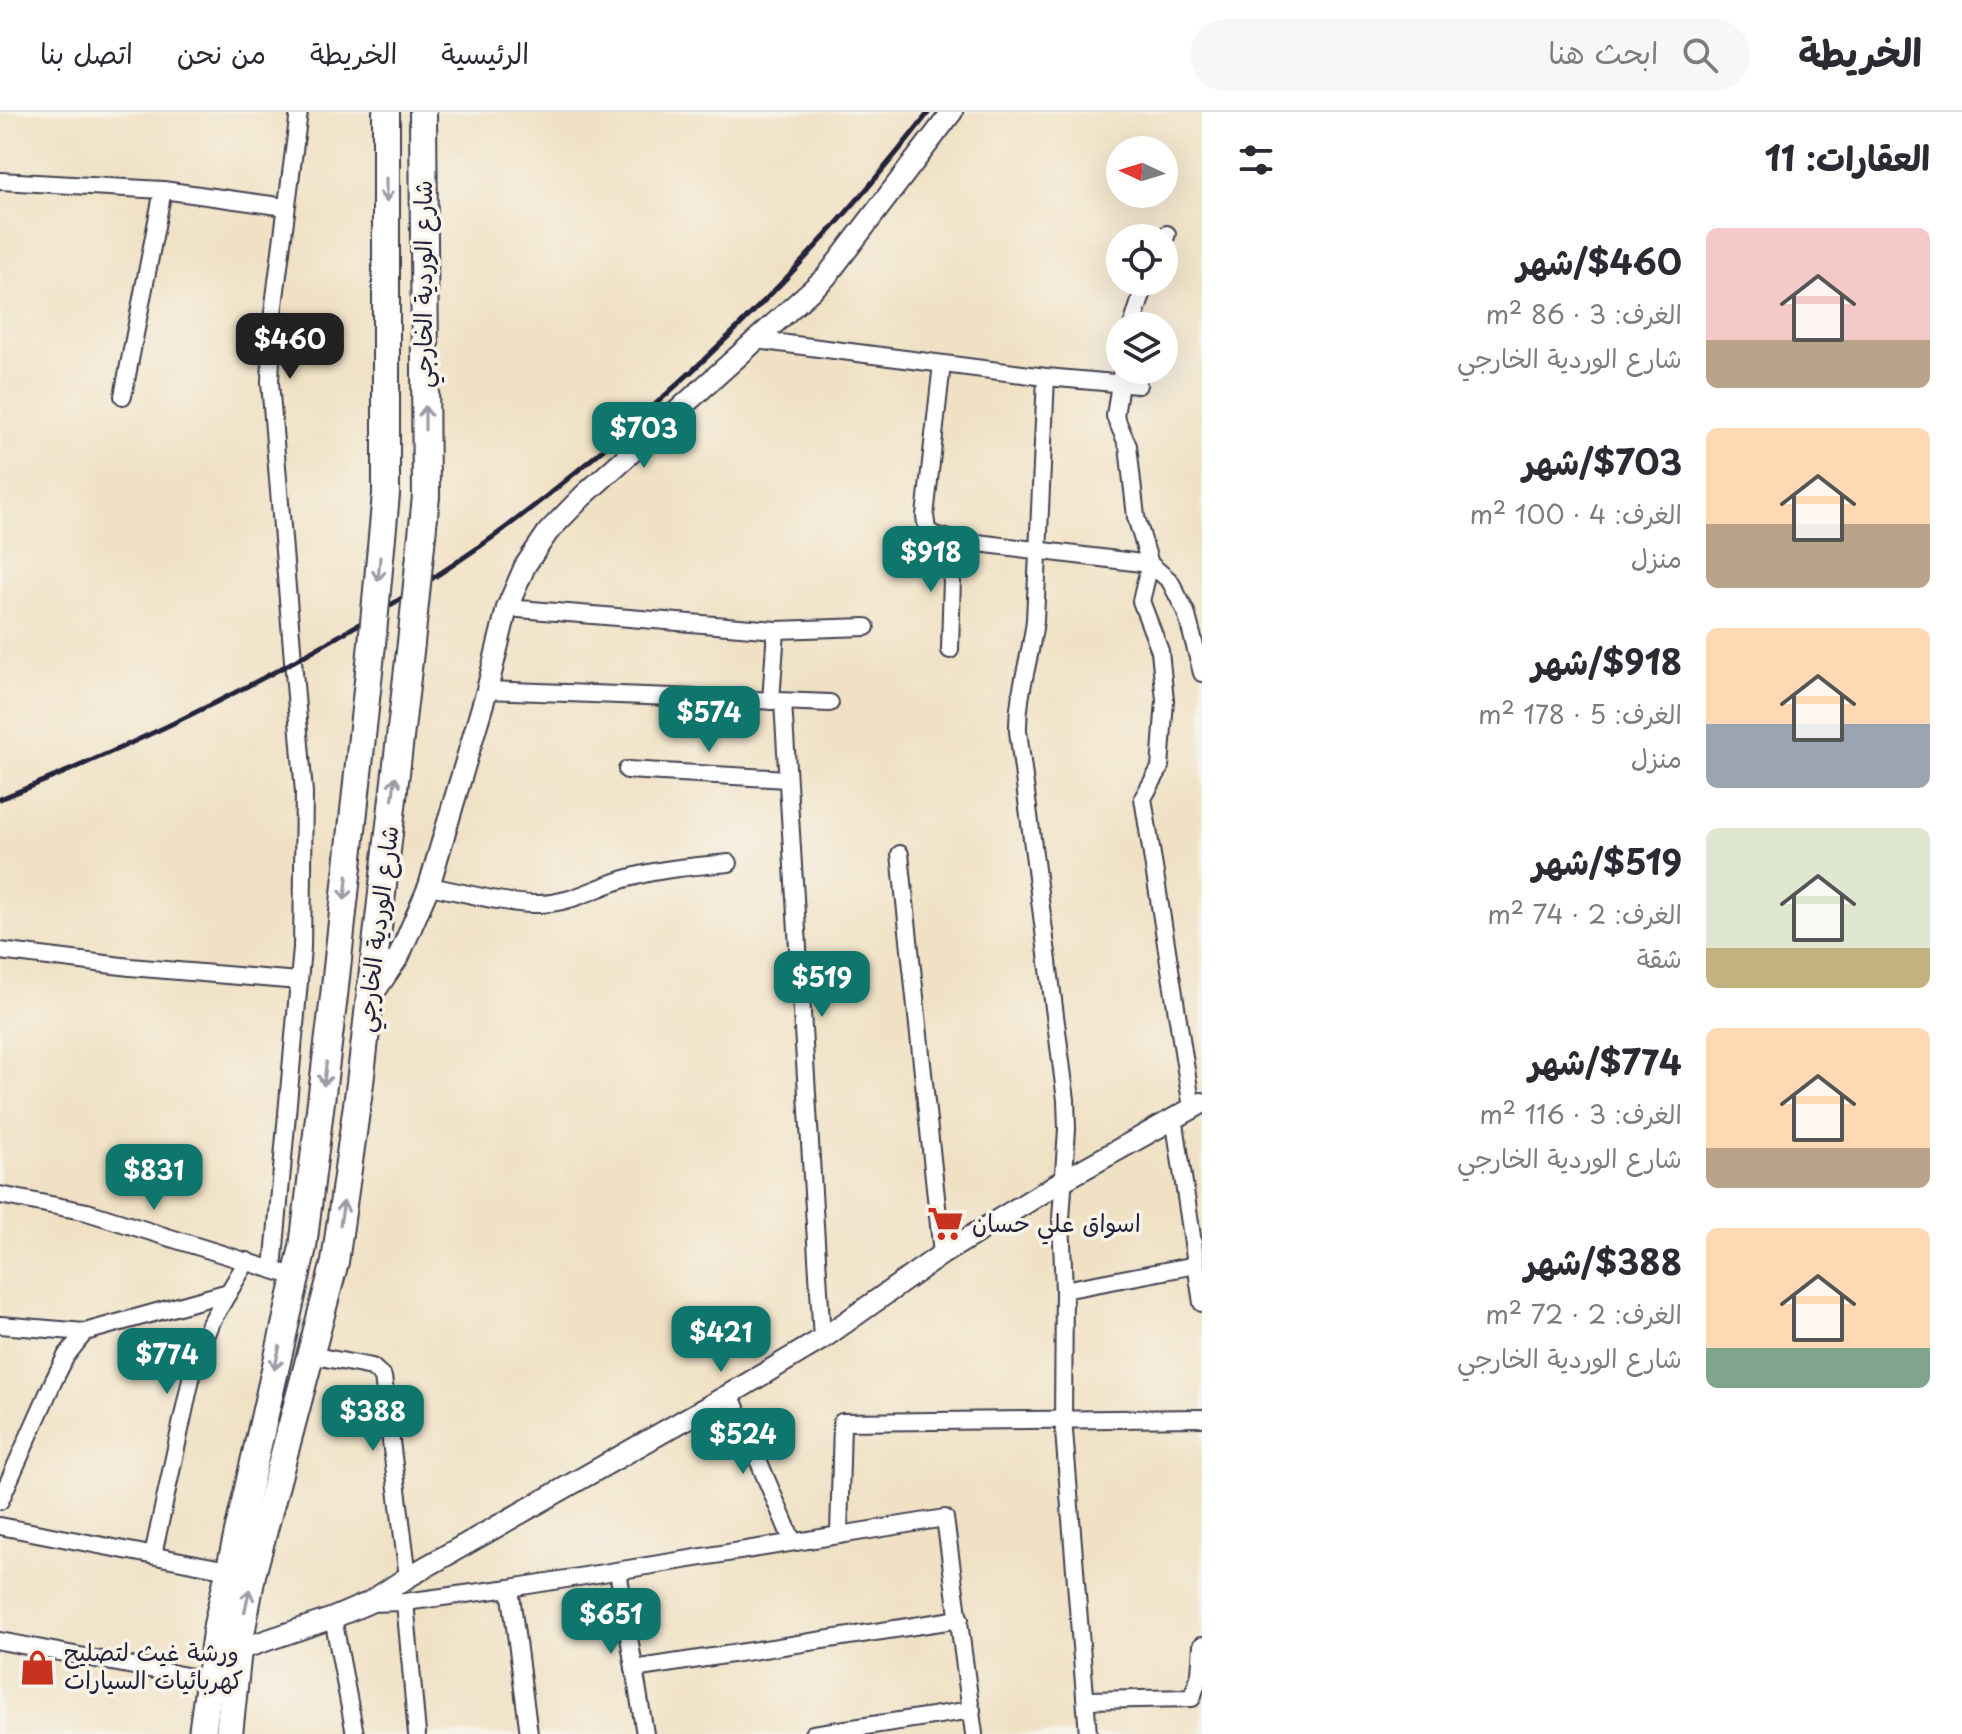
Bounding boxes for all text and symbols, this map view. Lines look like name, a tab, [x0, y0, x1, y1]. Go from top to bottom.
search box	[1190, 19, 1750, 91]
text: الخريطة	[1798, 23, 1922, 80]
text: ابحث هنا	[1548, 29, 1658, 74]
text: اتصل بنا	[40, 31, 133, 74]
text: من نحن	[177, 31, 266, 74]
text: الخريطة	[310, 31, 397, 74]
text: الرئيسية	[441, 31, 529, 74]
icon: search	[1678, 33, 1722, 77]
text: العقارات: 11	[1764, 131, 1930, 183]
north arrow	[1106, 136, 1178, 208]
map controls	[1106, 136, 1178, 384]
icon: filters	[1234, 138, 1278, 182]
one-way arrow	[378, 176, 394, 203]
street label: شارع الوردية الخارجي	[404, 180, 445, 388]
button: locate	[1106, 224, 1178, 296]
text: $460/شهر	[1517, 235, 1682, 287]
icon: home	[1770, 260, 1866, 356]
text: الغرف: 3 · 86 m²	[1485, 294, 1682, 333]
button: layers	[1106, 312, 1178, 384]
pin: $460	[243, 313, 337, 381]
text: $460	[254, 319, 326, 358]
text: شارع الوردية الخارجي	[1457, 338, 1682, 377]
pin: $703	[597, 402, 691, 470]
one-way arrow	[417, 405, 433, 432]
text: $703	[610, 408, 678, 447]
text: $703/شهر	[1523, 435, 1682, 487]
icon: home	[1770, 460, 1866, 556]
text: الغرف: 4 · 100 m²	[1469, 494, 1682, 533]
pin: $918	[884, 526, 978, 594]
text: $918	[901, 532, 961, 571]
text: منزل	[1631, 538, 1682, 577]
one-way arrow	[371, 555, 386, 582]
text: $918/شهر	[1532, 635, 1682, 687]
icon: home	[1770, 660, 1866, 756]
pin: $574	[662, 686, 756, 754]
text: $574	[677, 692, 741, 731]
text: الغرف: 5 · 178 m²	[1478, 694, 1682, 733]
text: منزل	[1631, 738, 1682, 777]
one-way arrow	[387, 776, 402, 801]
street label: شارع الوردية الخارجي	[345, 823, 412, 1035]
text: $519/شهر	[1532, 835, 1682, 887]
icon: home	[1770, 860, 1866, 956]
one-way arrow	[338, 874, 353, 901]
text: الغرف: 2 · 74 m²	[1487, 894, 1682, 933]
text: شقة	[1637, 938, 1682, 977]
pin: $519	[775, 951, 869, 1019]
text: $519	[792, 957, 852, 996]
text: $774/شهر	[1529, 1035, 1682, 1087]
one-way arrow	[318, 1060, 333, 1087]
icon: home	[1770, 1060, 1866, 1156]
text: الغرف: 3 · 116 m²	[1479, 1094, 1682, 1133]
text: شارع الوردية الخارجي	[1457, 1138, 1682, 1177]
pin: $831	[107, 1144, 201, 1212]
text: $831	[124, 1150, 184, 1189]
one-way arrow	[336, 1201, 351, 1226]
place label: اسواق علي حسان	[972, 1204, 1141, 1245]
supermarket icon: اسواق علي حسان	[927, 1205, 965, 1243]
text: $388/شهر	[1525, 1235, 1682, 1287]
icon: home	[1770, 1260, 1866, 1356]
text: الغرف: 2 · 72 m²	[1485, 1294, 1682, 1333]
pin: $421	[674, 1306, 768, 1374]
text: $421	[690, 1312, 752, 1351]
pin: $774	[120, 1328, 214, 1396]
text: $774	[135, 1334, 199, 1373]
text: شارع الوردية الخارجي	[1457, 1338, 1682, 1377]
one-way arrow	[269, 1344, 284, 1370]
pin: $388	[326, 1385, 420, 1453]
text: $388	[340, 1391, 406, 1430]
pin: $524	[696, 1408, 790, 1476]
text: $524	[709, 1414, 777, 1453]
pin: $651	[564, 1588, 658, 1656]
one-way arrow	[240, 1589, 255, 1615]
text: $651	[580, 1594, 642, 1633]
place label: ورشة غيث لتصليح كهربائيات السيارات	[64, 1633, 243, 1697]
shop icon: ورشة غيث لتصليح كهربائيات السيارات	[19, 1648, 57, 1686]

